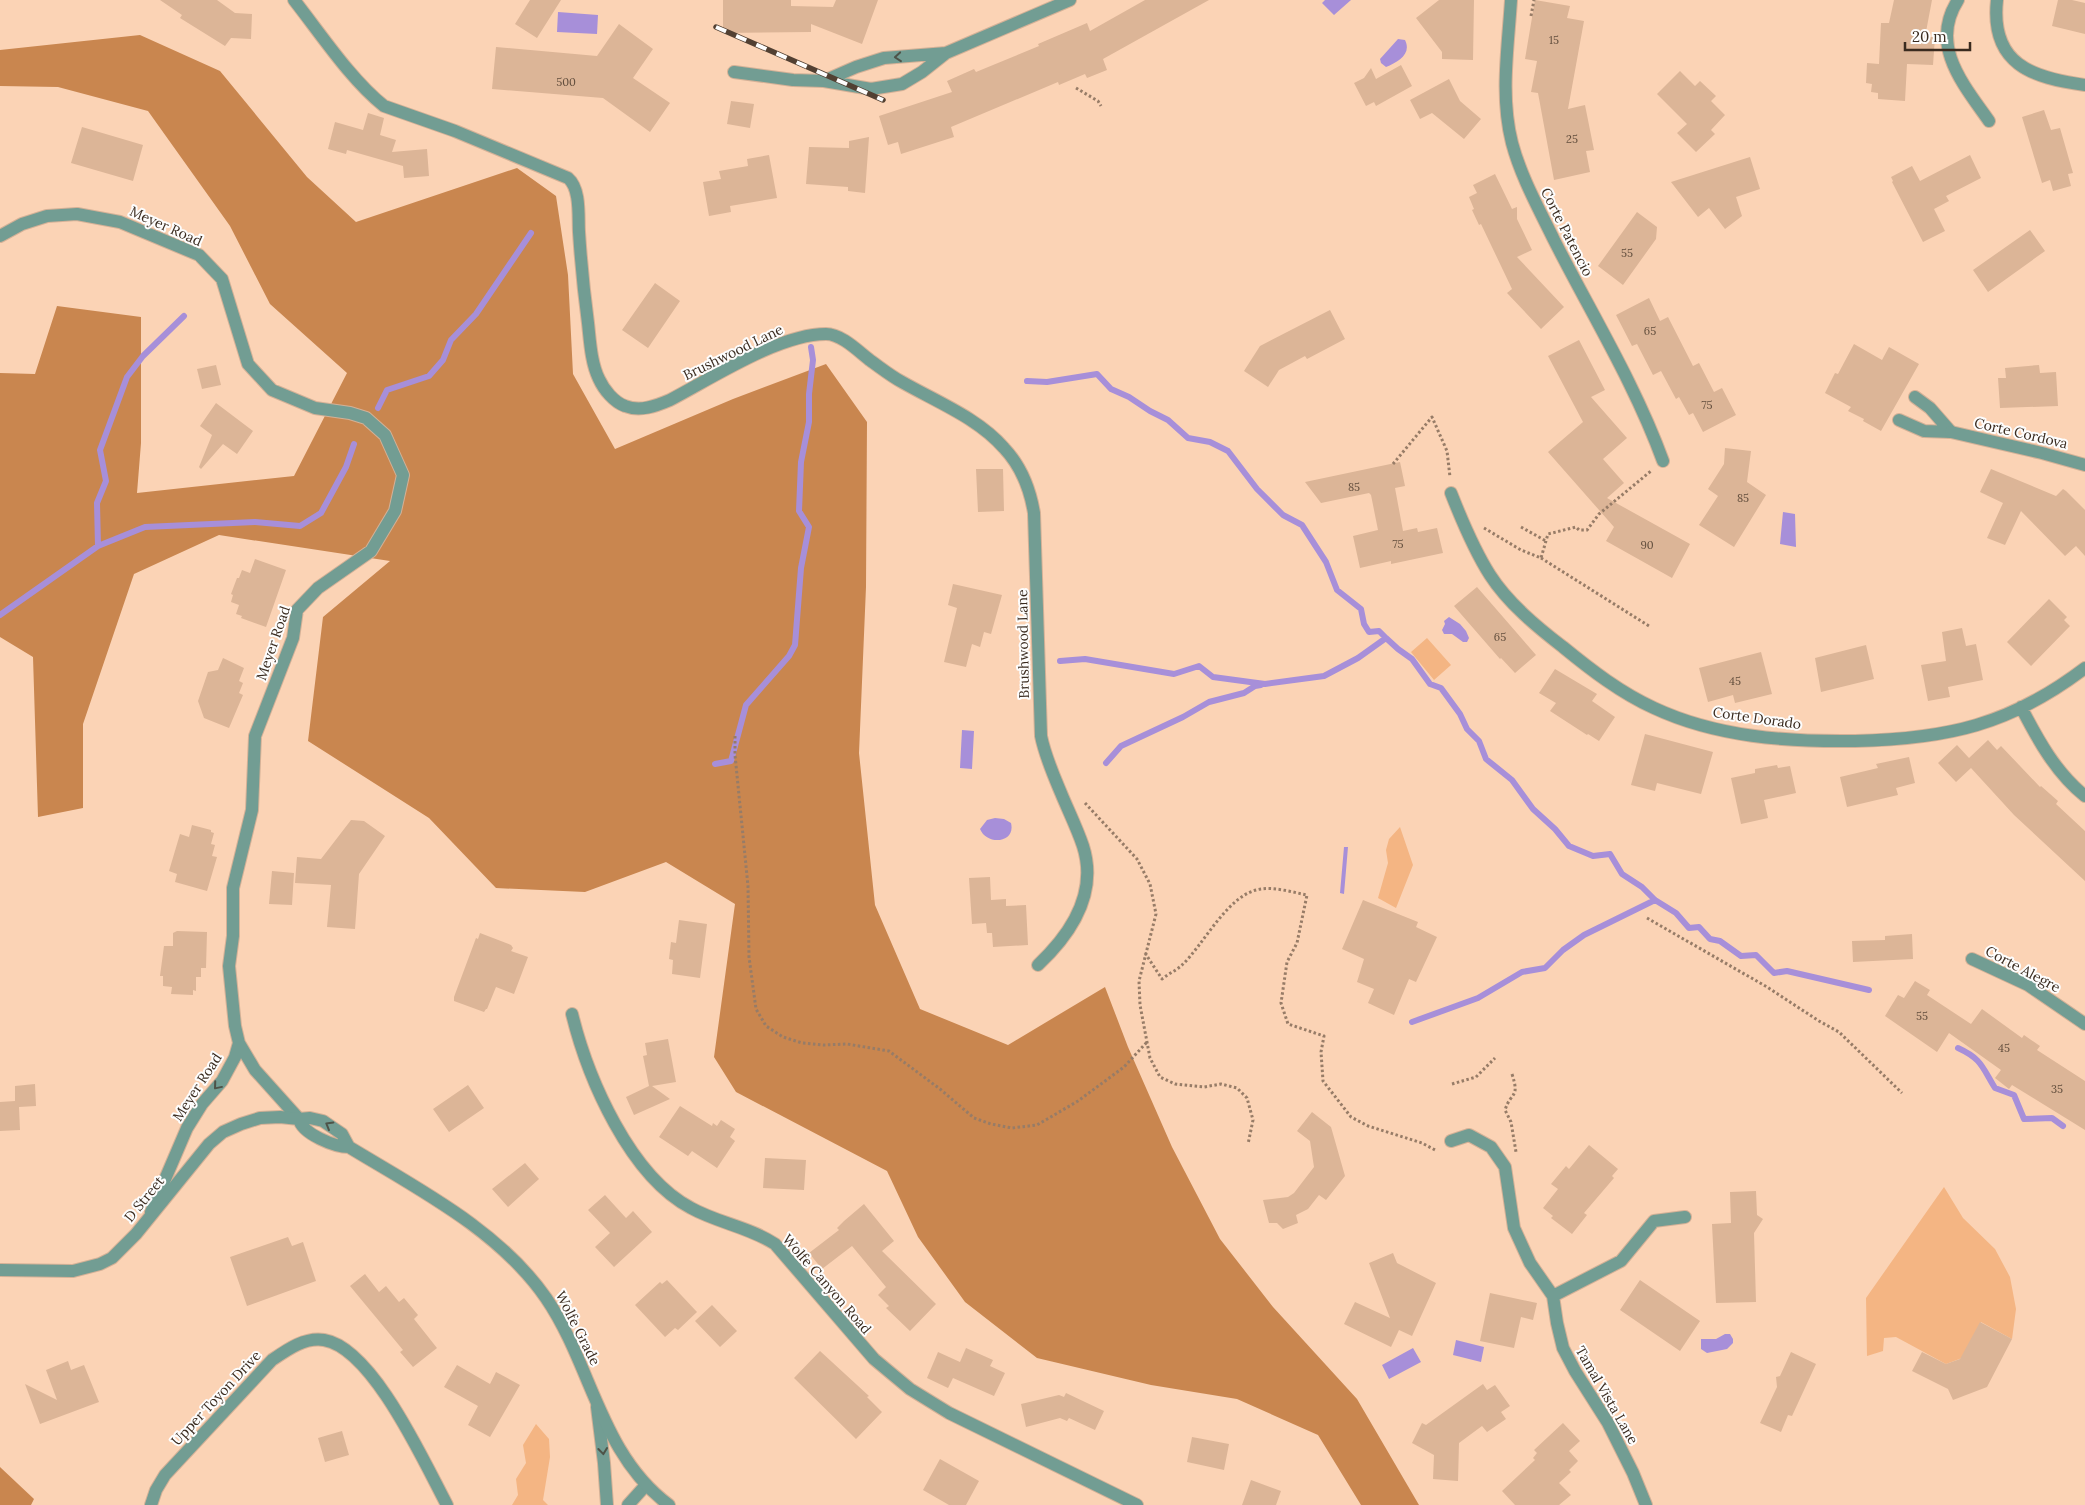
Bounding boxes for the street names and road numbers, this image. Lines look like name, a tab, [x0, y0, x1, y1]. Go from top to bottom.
street label: Corte Patencio	[1537, 185, 1597, 279]
street label: Meyer Road	[127, 202, 205, 250]
street label: Brushwood Lane	[680, 320, 786, 384]
street label: Corte Cordova	[1972, 413, 2070, 453]
street label: Brushwood Lane	[1013, 589, 1033, 699]
street label: Meyer Road	[252, 604, 294, 682]
street label: Corte Dorado	[1712, 703, 1802, 733]
street label: Corte Alegre	[1982, 942, 2064, 996]
street label: Meyer Road	[168, 1050, 226, 1124]
street label: D Street	[120, 1172, 168, 1226]
street label: Wolfe Canyon Road	[779, 1230, 875, 1338]
street label: Wolfe Grade	[552, 1288, 605, 1369]
street label: Tamal Vista Lane	[1572, 1343, 1643, 1448]
street label: Upper Toyon Drive	[167, 1346, 265, 1449]

